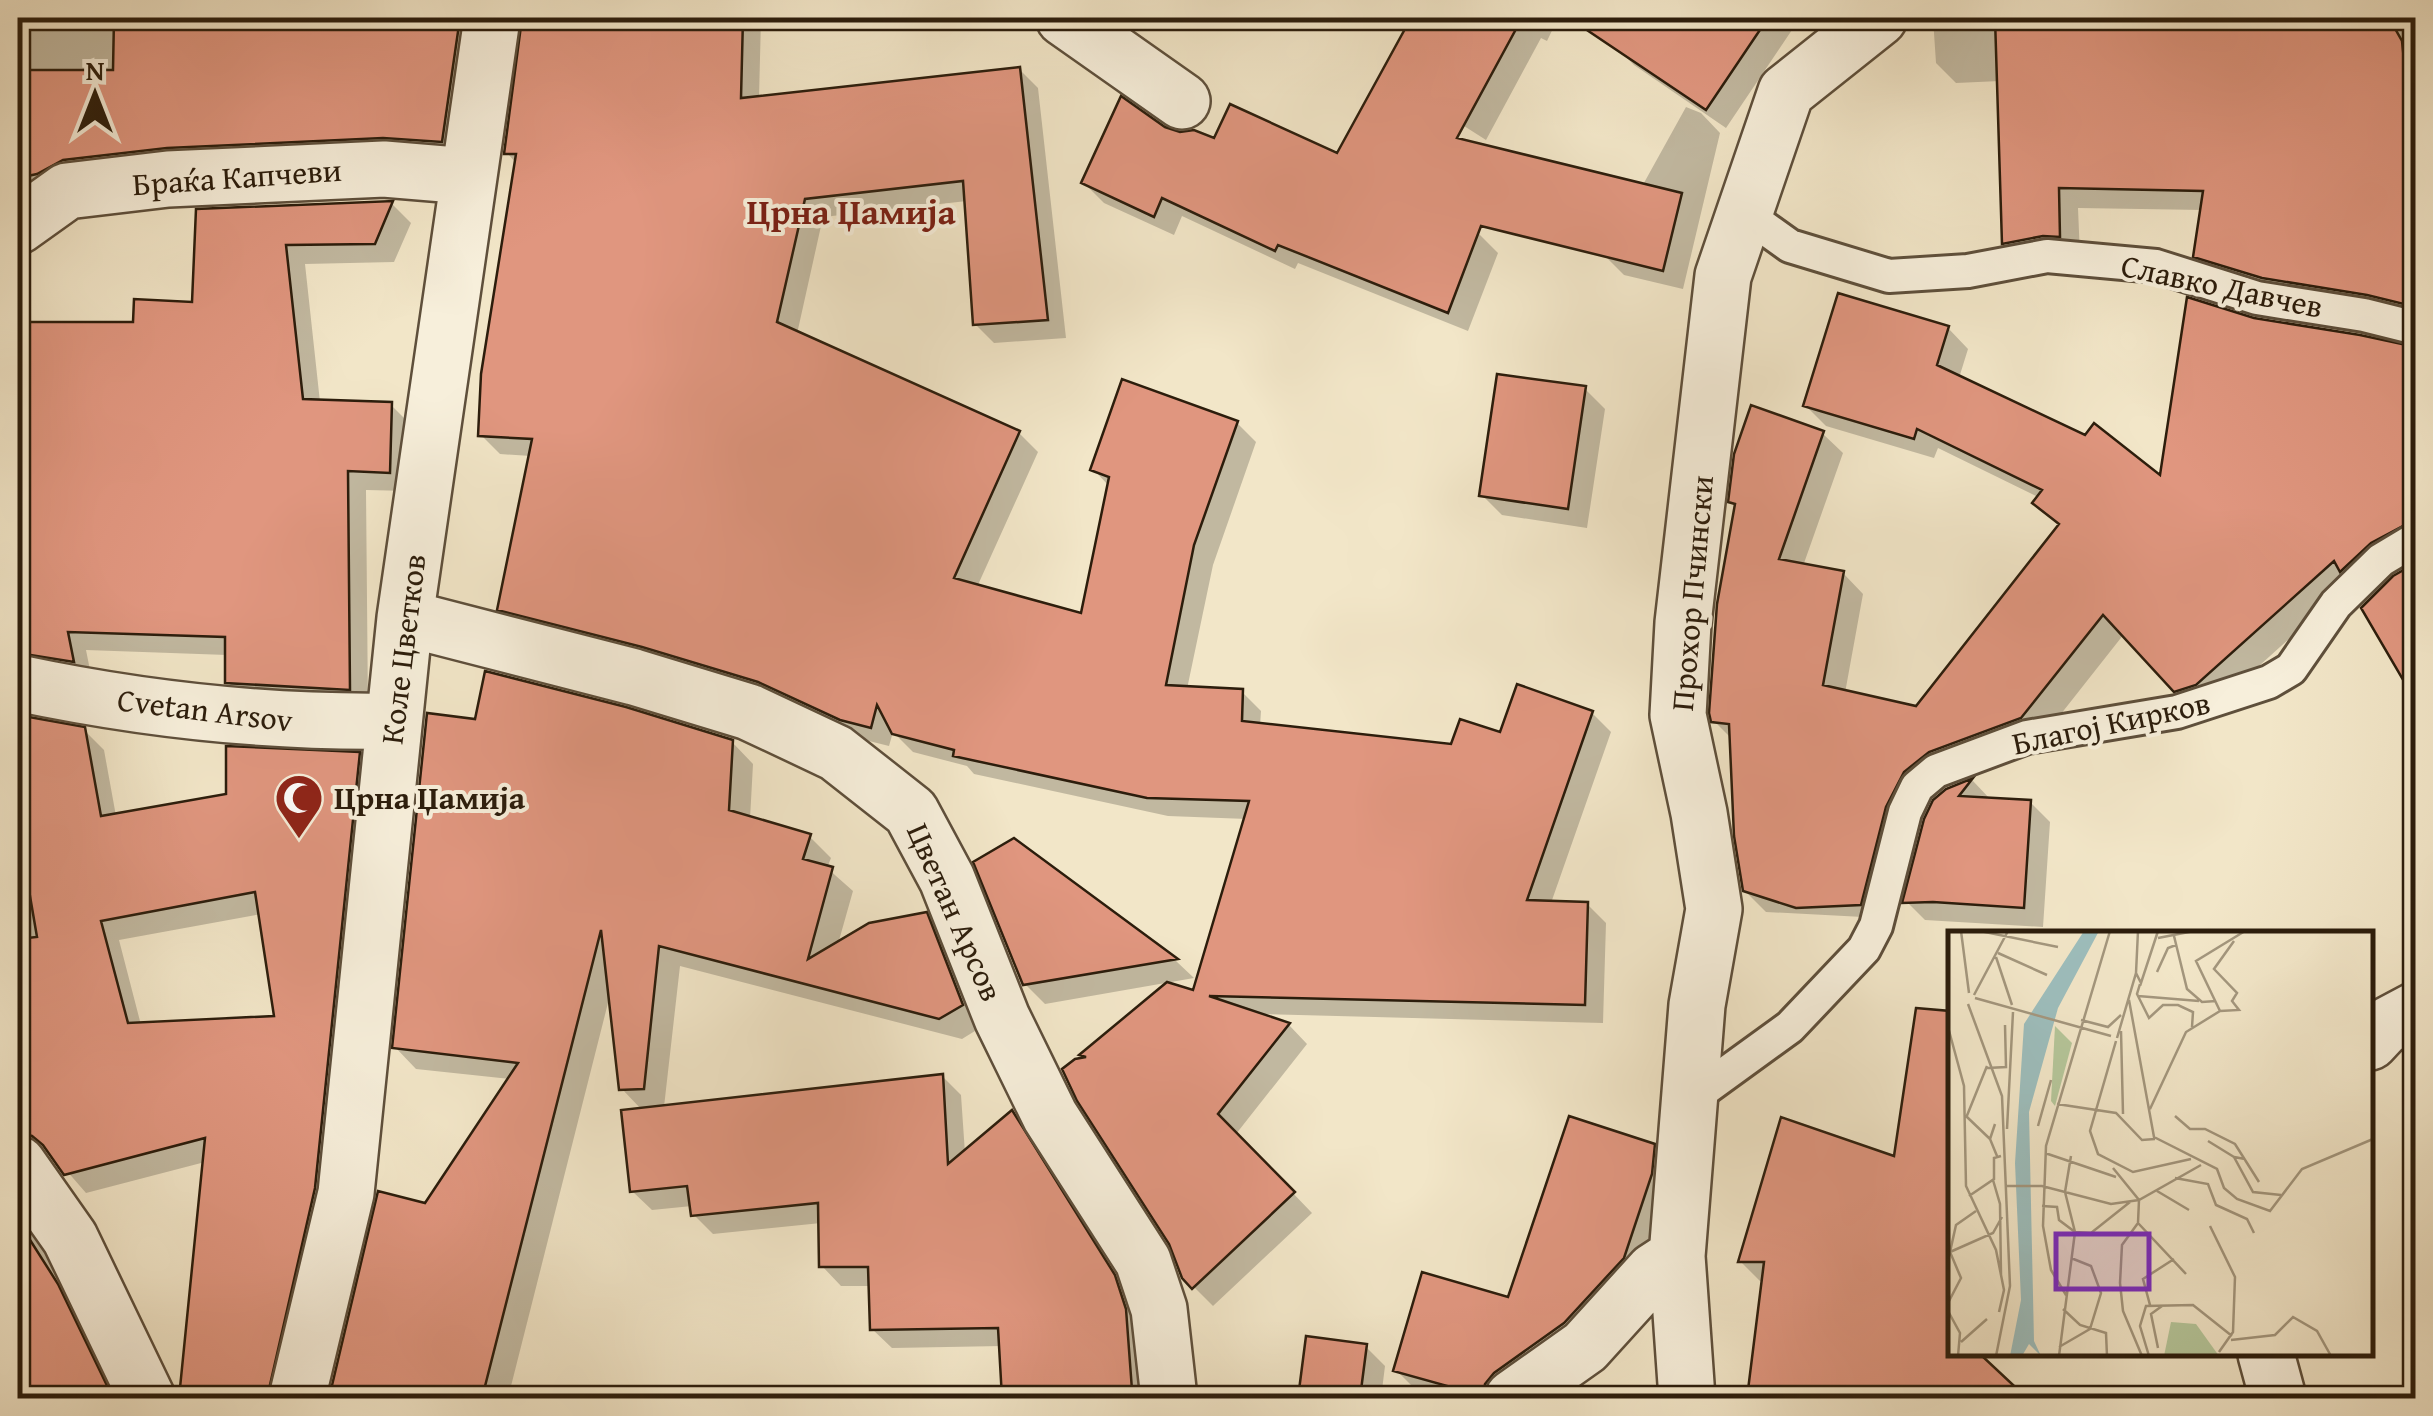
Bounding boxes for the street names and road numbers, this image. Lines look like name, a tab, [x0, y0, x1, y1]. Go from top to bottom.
street label: Браќа Капчеви	[131, 146, 343, 207]
street label: Славко Давчев	[2117, 241, 2327, 330]
street label: Прохор Пчински	[1658, 473, 1725, 713]
street label: Коле Цветков	[368, 551, 437, 747]
street label: Cvetan Arsov	[115, 675, 295, 744]
street label: Благој Кирков	[2008, 679, 2214, 766]
street label: Цветан Арсов	[895, 815, 1016, 1008]

